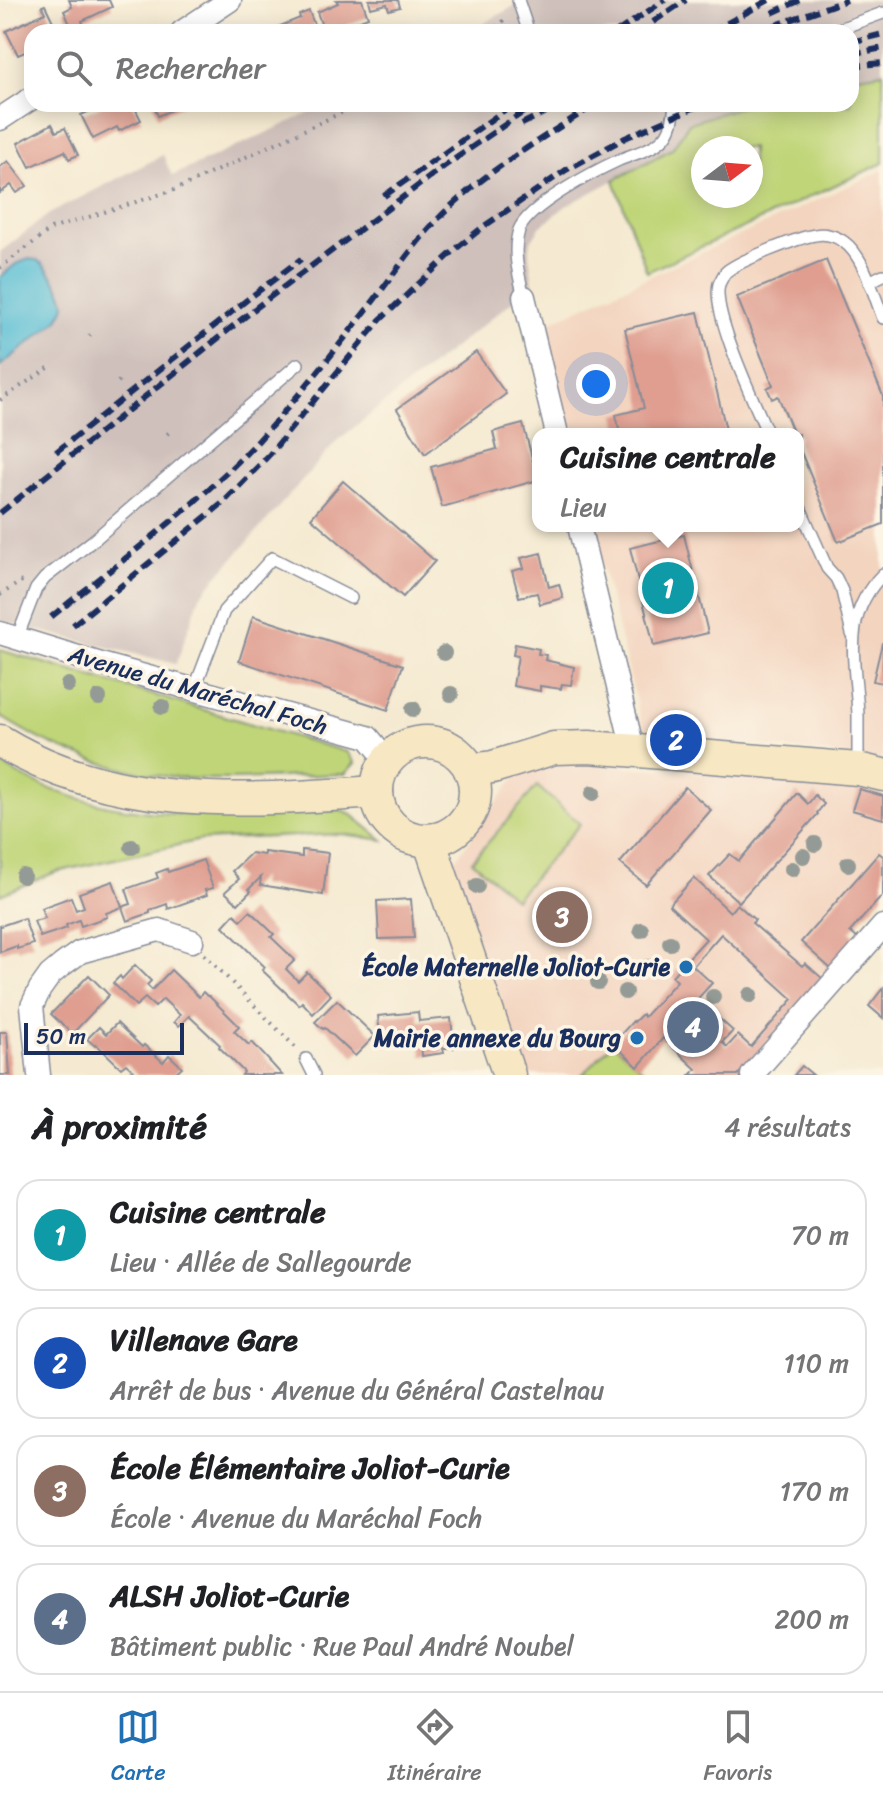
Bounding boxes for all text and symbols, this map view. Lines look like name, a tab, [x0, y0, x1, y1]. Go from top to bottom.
search box	[24, 24, 859, 112]
text: Rechercher	[116, 41, 266, 95]
icon: search	[52, 46, 96, 90]
north arrow	[691, 136, 763, 208]
your location	[576, 364, 616, 404]
popup	[532, 428, 804, 532]
text: Cuisine centrale	[560, 430, 776, 484]
text: Lieu	[560, 484, 607, 530]
pin: 1	[642, 558, 694, 618]
street label: Avenue du Maréchal Foch	[62, 633, 333, 747]
pin: 2	[650, 710, 702, 770]
pin: 3	[536, 887, 588, 947]
place label: École Maternelle Joliot-Curie	[361, 946, 670, 988]
marker: École Maternelle Joliot-Curie	[677, 958, 695, 976]
pin: 4	[667, 997, 719, 1057]
text: 50 m	[36, 1017, 86, 1056]
place label: Mairie annexe du Bourg	[373, 1017, 621, 1059]
scale bar	[24, 1019, 184, 1055]
marker: Mairie annexe du Bourg	[628, 1029, 646, 1047]
text: À proximité	[32, 1097, 207, 1157]
text: 4 résultats	[724, 1104, 851, 1150]
text: Cuisine centrale	[110, 1185, 326, 1239]
text: 1	[54, 1212, 66, 1258]
text: 70 m	[791, 1212, 849, 1258]
text: Lieu · Allée de Sallegourde	[110, 1239, 412, 1285]
text: Villenave Gare	[110, 1313, 298, 1367]
text: 2	[52, 1340, 68, 1386]
text: 110 m	[784, 1340, 849, 1386]
text: Arrêt de bus · Avenue du Général Castelnau	[110, 1367, 604, 1413]
text: École Élémentaire Joliot-Curie	[110, 1441, 510, 1495]
text: 3	[53, 1468, 67, 1514]
text: 170 m	[780, 1468, 849, 1514]
text: École · Avenue du Maréchal Foch	[110, 1495, 482, 1541]
text: ALSH Joliot-Curie	[110, 1569, 349, 1623]
text: 4	[52, 1596, 68, 1642]
text: 200 m	[774, 1596, 849, 1642]
text: Bâtiment public · Rue Paul André Noubel	[110, 1623, 574, 1669]
tab: Carte	[111, 1705, 166, 1792]
tab: Itinéraire	[388, 1705, 482, 1792]
tab: Favoris	[703, 1705, 772, 1792]

